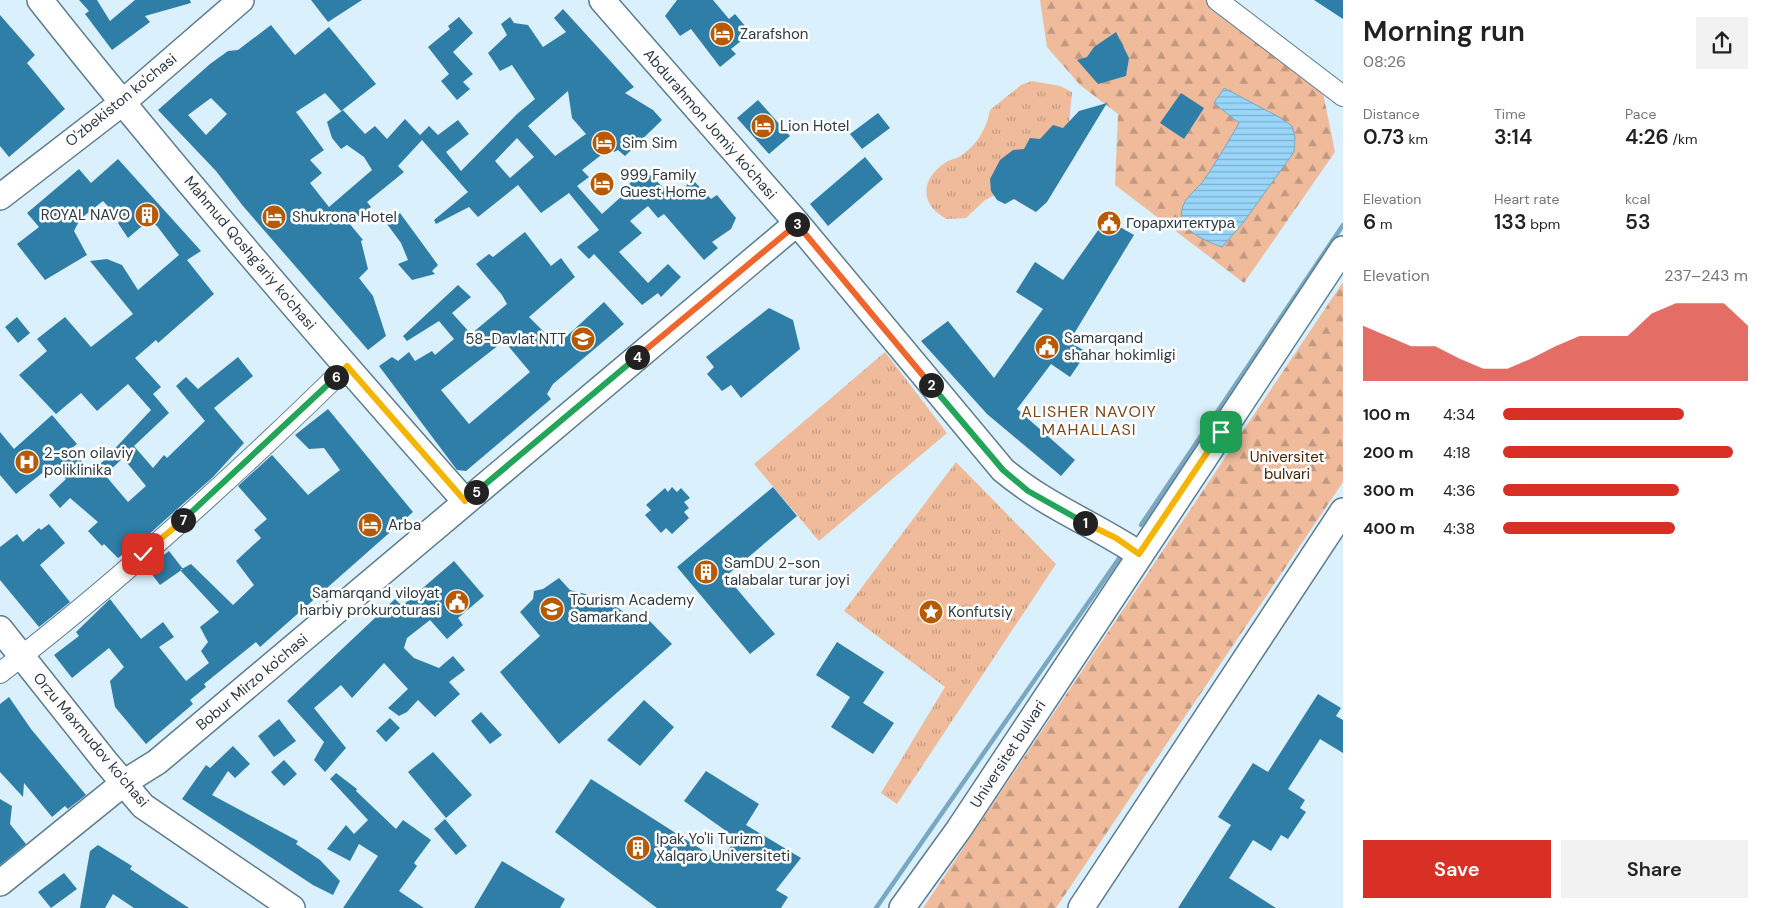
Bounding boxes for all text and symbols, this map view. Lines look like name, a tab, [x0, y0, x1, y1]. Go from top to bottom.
text: Morning run	[1363, 13, 1525, 50]
button: share	[1696, 17, 1748, 69]
hotel icon: Zarafshon	[709, 21, 735, 47]
place label: Zarafshon	[740, 24, 808, 44]
street label: Abdurahmon Jomiy ko'chasi	[639, 44, 781, 204]
street label: O'zbekiston ko'chasi	[61, 49, 181, 151]
text: 08:26	[1363, 51, 1406, 72]
text: Distance	[1363, 105, 1420, 123]
text: Time	[1494, 105, 1526, 123]
text: Pace	[1625, 105, 1656, 123]
hotel icon: Lion Hotel	[750, 113, 776, 139]
place label: Lion Hotel	[780, 116, 849, 136]
text: 0.73	[1363, 123, 1405, 151]
text: 3:14	[1494, 123, 1532, 151]
text: 4:26	[1625, 123, 1669, 151]
hotel icon: Sim Sim	[591, 130, 617, 156]
text: km	[1405, 130, 1428, 148]
text: /km	[1669, 130, 1698, 148]
place label: Sim Sim	[622, 133, 677, 153]
place label: 999 Family Guest Home	[620, 165, 707, 202]
hotel icon: 999 Family Guest Home	[589, 171, 615, 197]
street label: Mahmud Qoshg'ariy ko'chasi	[180, 172, 320, 334]
text: Elevation	[1363, 190, 1421, 208]
text: Heart rate	[1494, 190, 1559, 208]
text: kcal	[1625, 190, 1650, 208]
building icon: ROYAL NAVO	[134, 202, 160, 228]
hotel icon: Shukrona Hotel	[261, 204, 287, 230]
place label: ROYAL NAVO	[41, 205, 130, 225]
place label: Shukrona Hotel	[292, 207, 397, 227]
text: 6	[1363, 208, 1376, 236]
text: 133	[1494, 208, 1526, 236]
text: 53	[1625, 208, 1651, 236]
public building icon: Горархитектура	[1096, 210, 1122, 236]
pin: 3	[784, 212, 810, 236]
place label: Горархитектура	[1126, 213, 1236, 233]
text: 3	[793, 215, 802, 233]
text: m	[1376, 215, 1393, 233]
text: bpm	[1526, 215, 1560, 233]
text: Elevation	[1363, 265, 1430, 286]
text: 237–243 m	[1664, 265, 1748, 286]
school or university icon: 58-Davlat NTT	[570, 326, 596, 352]
place label: Samarqand shahar hokimligi	[1064, 328, 1176, 365]
place label: 58-Davlat NTT	[465, 329, 566, 349]
public building icon: Samarqand shahar hokimligi	[1034, 334, 1060, 360]
pin: 4	[624, 344, 650, 370]
text: 4	[633, 348, 642, 366]
pin: 6	[324, 364, 348, 390]
text: 6	[332, 368, 341, 386]
pin: 2	[918, 372, 944, 398]
text: 2	[927, 376, 936, 394]
district label: ALISHER NAVOIY MAHALLASI	[1021, 401, 1157, 440]
text: 100 m	[1363, 404, 1410, 425]
text: 4:34	[1443, 404, 1475, 425]
pin	[1200, 411, 1242, 453]
icon: arrive	[1207, 418, 1235, 446]
text: 200 m	[1363, 442, 1414, 463]
text: 4:18	[1443, 442, 1471, 463]
place label: 2-son oilaviy poliklinika	[44, 443, 134, 480]
park label: Universitet bulvari	[1250, 447, 1324, 484]
hospital icon: 2-son oilaviy poliklinika	[14, 449, 40, 475]
pin: 5	[464, 480, 488, 504]
text: 300 m	[1363, 480, 1414, 501]
text: 4:36	[1443, 480, 1475, 501]
text: 5	[472, 483, 481, 501]
pin: 7	[170, 508, 196, 532]
pin: 1	[1072, 510, 1098, 536]
text: 7	[180, 511, 187, 529]
hotel icon: Arba	[357, 512, 383, 538]
text: 1	[1083, 514, 1088, 532]
place label: Arba	[388, 515, 421, 535]
text: 400 m	[1363, 518, 1415, 539]
text: 4:38	[1443, 518, 1475, 539]
pin	[122, 533, 164, 575]
icon: check	[129, 540, 157, 568]
place label: SamDU 2-son talabalar turar joyi	[724, 553, 850, 590]
building icon: SamDU 2-son talabalar turar joyi	[693, 559, 719, 585]
place label: Samarqand viloyat harbiy prokuroturasi	[299, 583, 440, 620]
public building icon: Samarqand viloyat harbiy prokuroturasi	[444, 589, 470, 615]
place label: Tourism Academy Samarkand	[570, 590, 695, 627]
school or university icon: Tourism Academy Samarkand	[539, 596, 565, 622]
place icon: Konfutsiy	[918, 599, 944, 625]
place label: Konfutsiy	[948, 602, 1013, 622]
street label: Bobur Mirzo ko'chasi	[192, 629, 312, 735]
street label: Orzu Maxmudov ko'chasi	[29, 668, 153, 812]
street label: Universitet bulvari	[966, 696, 1050, 812]
place label: Ipak Yo'li Turizm Xalqaro Universiteti	[656, 829, 790, 866]
building icon: Ipak Yo'li Turizm Xalqaro Universiteti	[625, 835, 651, 861]
button: Save	[1363, 840, 1551, 898]
button: Share	[1561, 840, 1748, 898]

